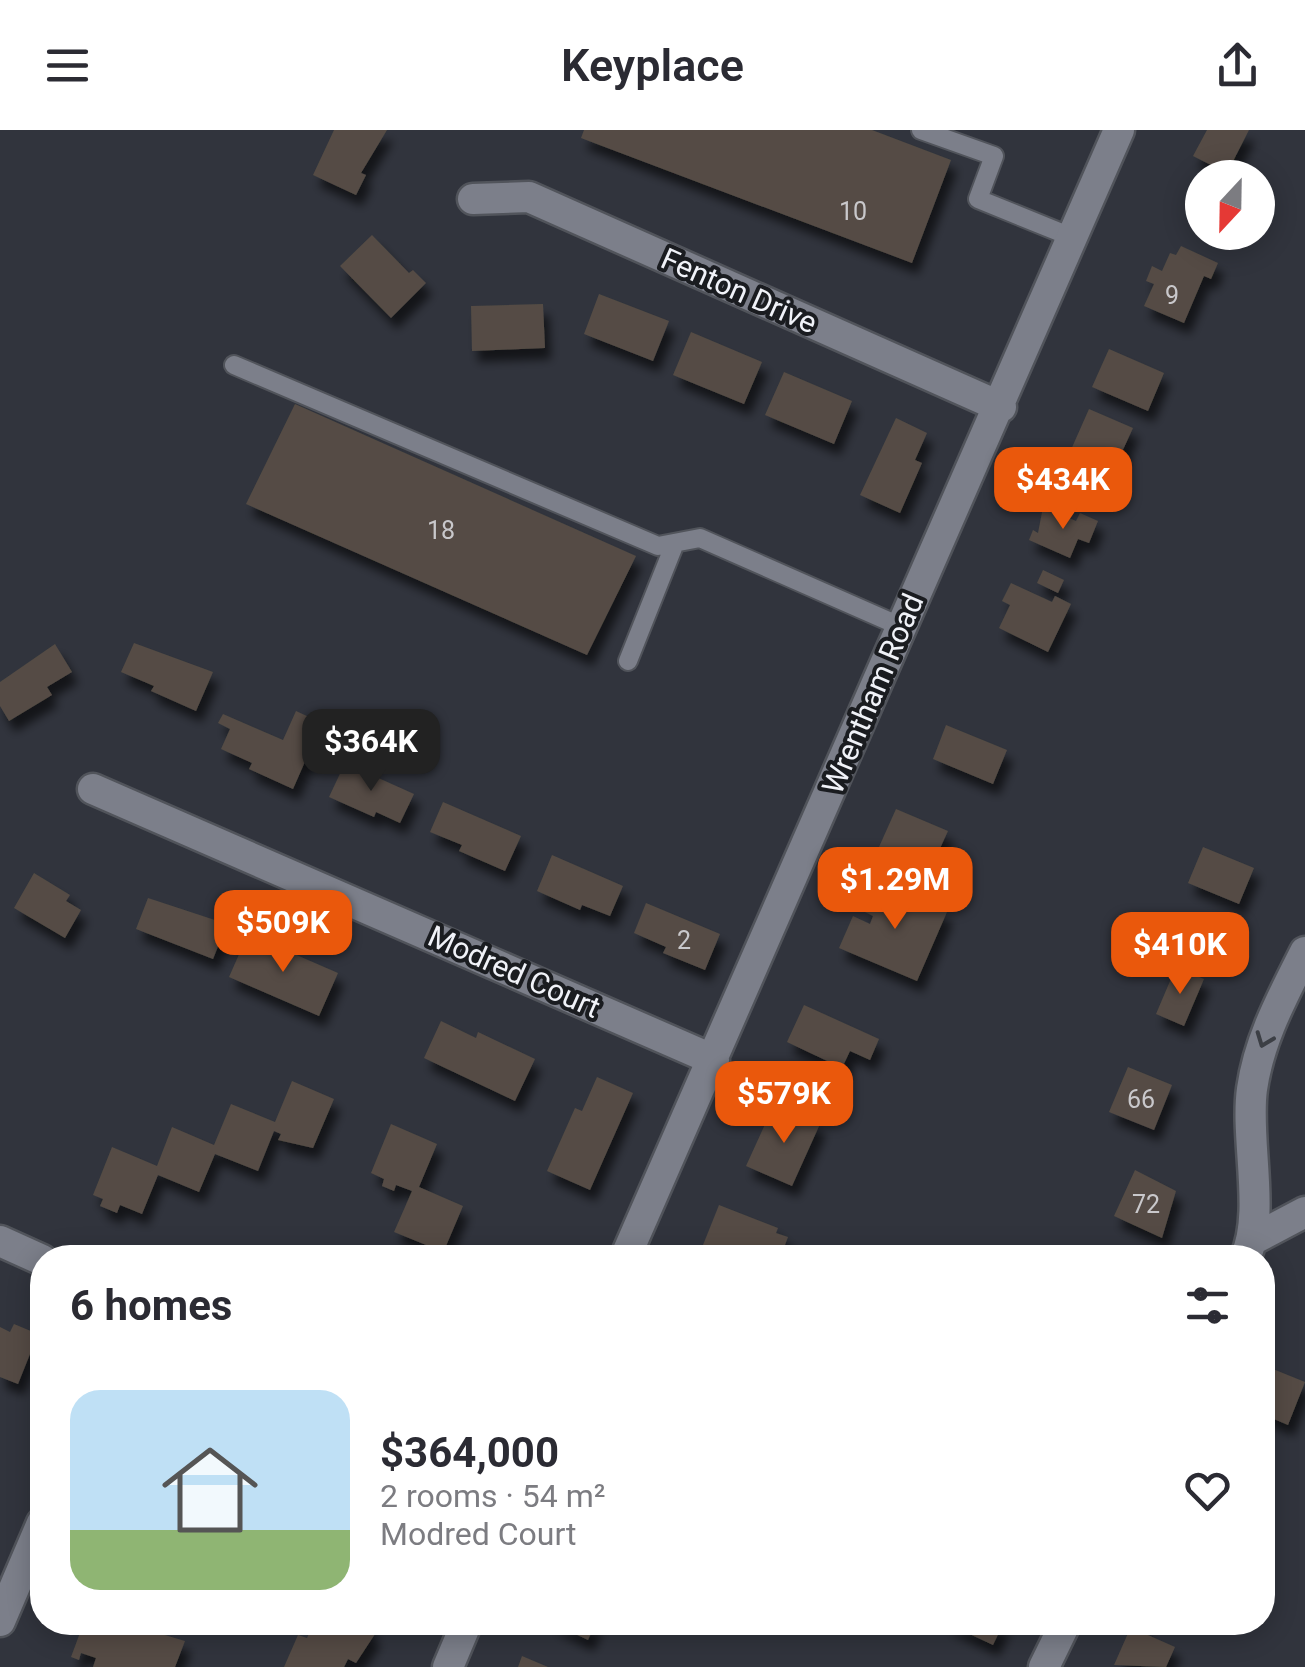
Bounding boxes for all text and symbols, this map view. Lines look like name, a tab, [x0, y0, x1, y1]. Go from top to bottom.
icon: menu	[40, 38, 95, 93]
icon: share	[1210, 38, 1265, 93]
text: Keyplace	[561, 39, 744, 92]
north arrow	[1185, 160, 1275, 250]
map controls	[1185, 160, 1275, 250]
house number: 10	[839, 197, 867, 226]
street label: Fenton Drive	[656, 241, 823, 340]
house number: 9	[1165, 281, 1179, 310]
pin: $434K	[993, 447, 1133, 532]
text: $434K	[1016, 460, 1110, 498]
house number: 18	[427, 516, 455, 545]
street label: Wrentham Road	[815, 589, 930, 799]
pin: $364K	[301, 709, 441, 794]
text: $364K	[324, 722, 418, 760]
pin: $1.29M	[814, 847, 976, 932]
text: $1.29M	[840, 860, 950, 898]
pin: $509K	[213, 890, 353, 975]
text: $509K	[236, 903, 330, 941]
pin: $410K	[1110, 912, 1250, 997]
street label: Modred Court	[423, 918, 605, 1025]
text: $410K	[1133, 925, 1227, 963]
house number: 2	[677, 926, 691, 955]
one-way arrow	[1255, 1031, 1276, 1048]
pin: $579K	[714, 1061, 854, 1146]
text: $579K	[737, 1074, 831, 1112]
house number: 66	[1127, 1085, 1155, 1114]
house number: 72	[1132, 1190, 1160, 1219]
icon: filters	[1180, 1278, 1235, 1333]
text: 6 homes	[70, 1281, 232, 1330]
text: $364,000	[380, 1428, 559, 1477]
icon: home	[150, 1430, 270, 1550]
icon: heart	[1180, 1463, 1235, 1518]
text: 2 rooms · 54 m²	[380, 1477, 605, 1515]
text: Modred Court	[380, 1515, 577, 1553]

